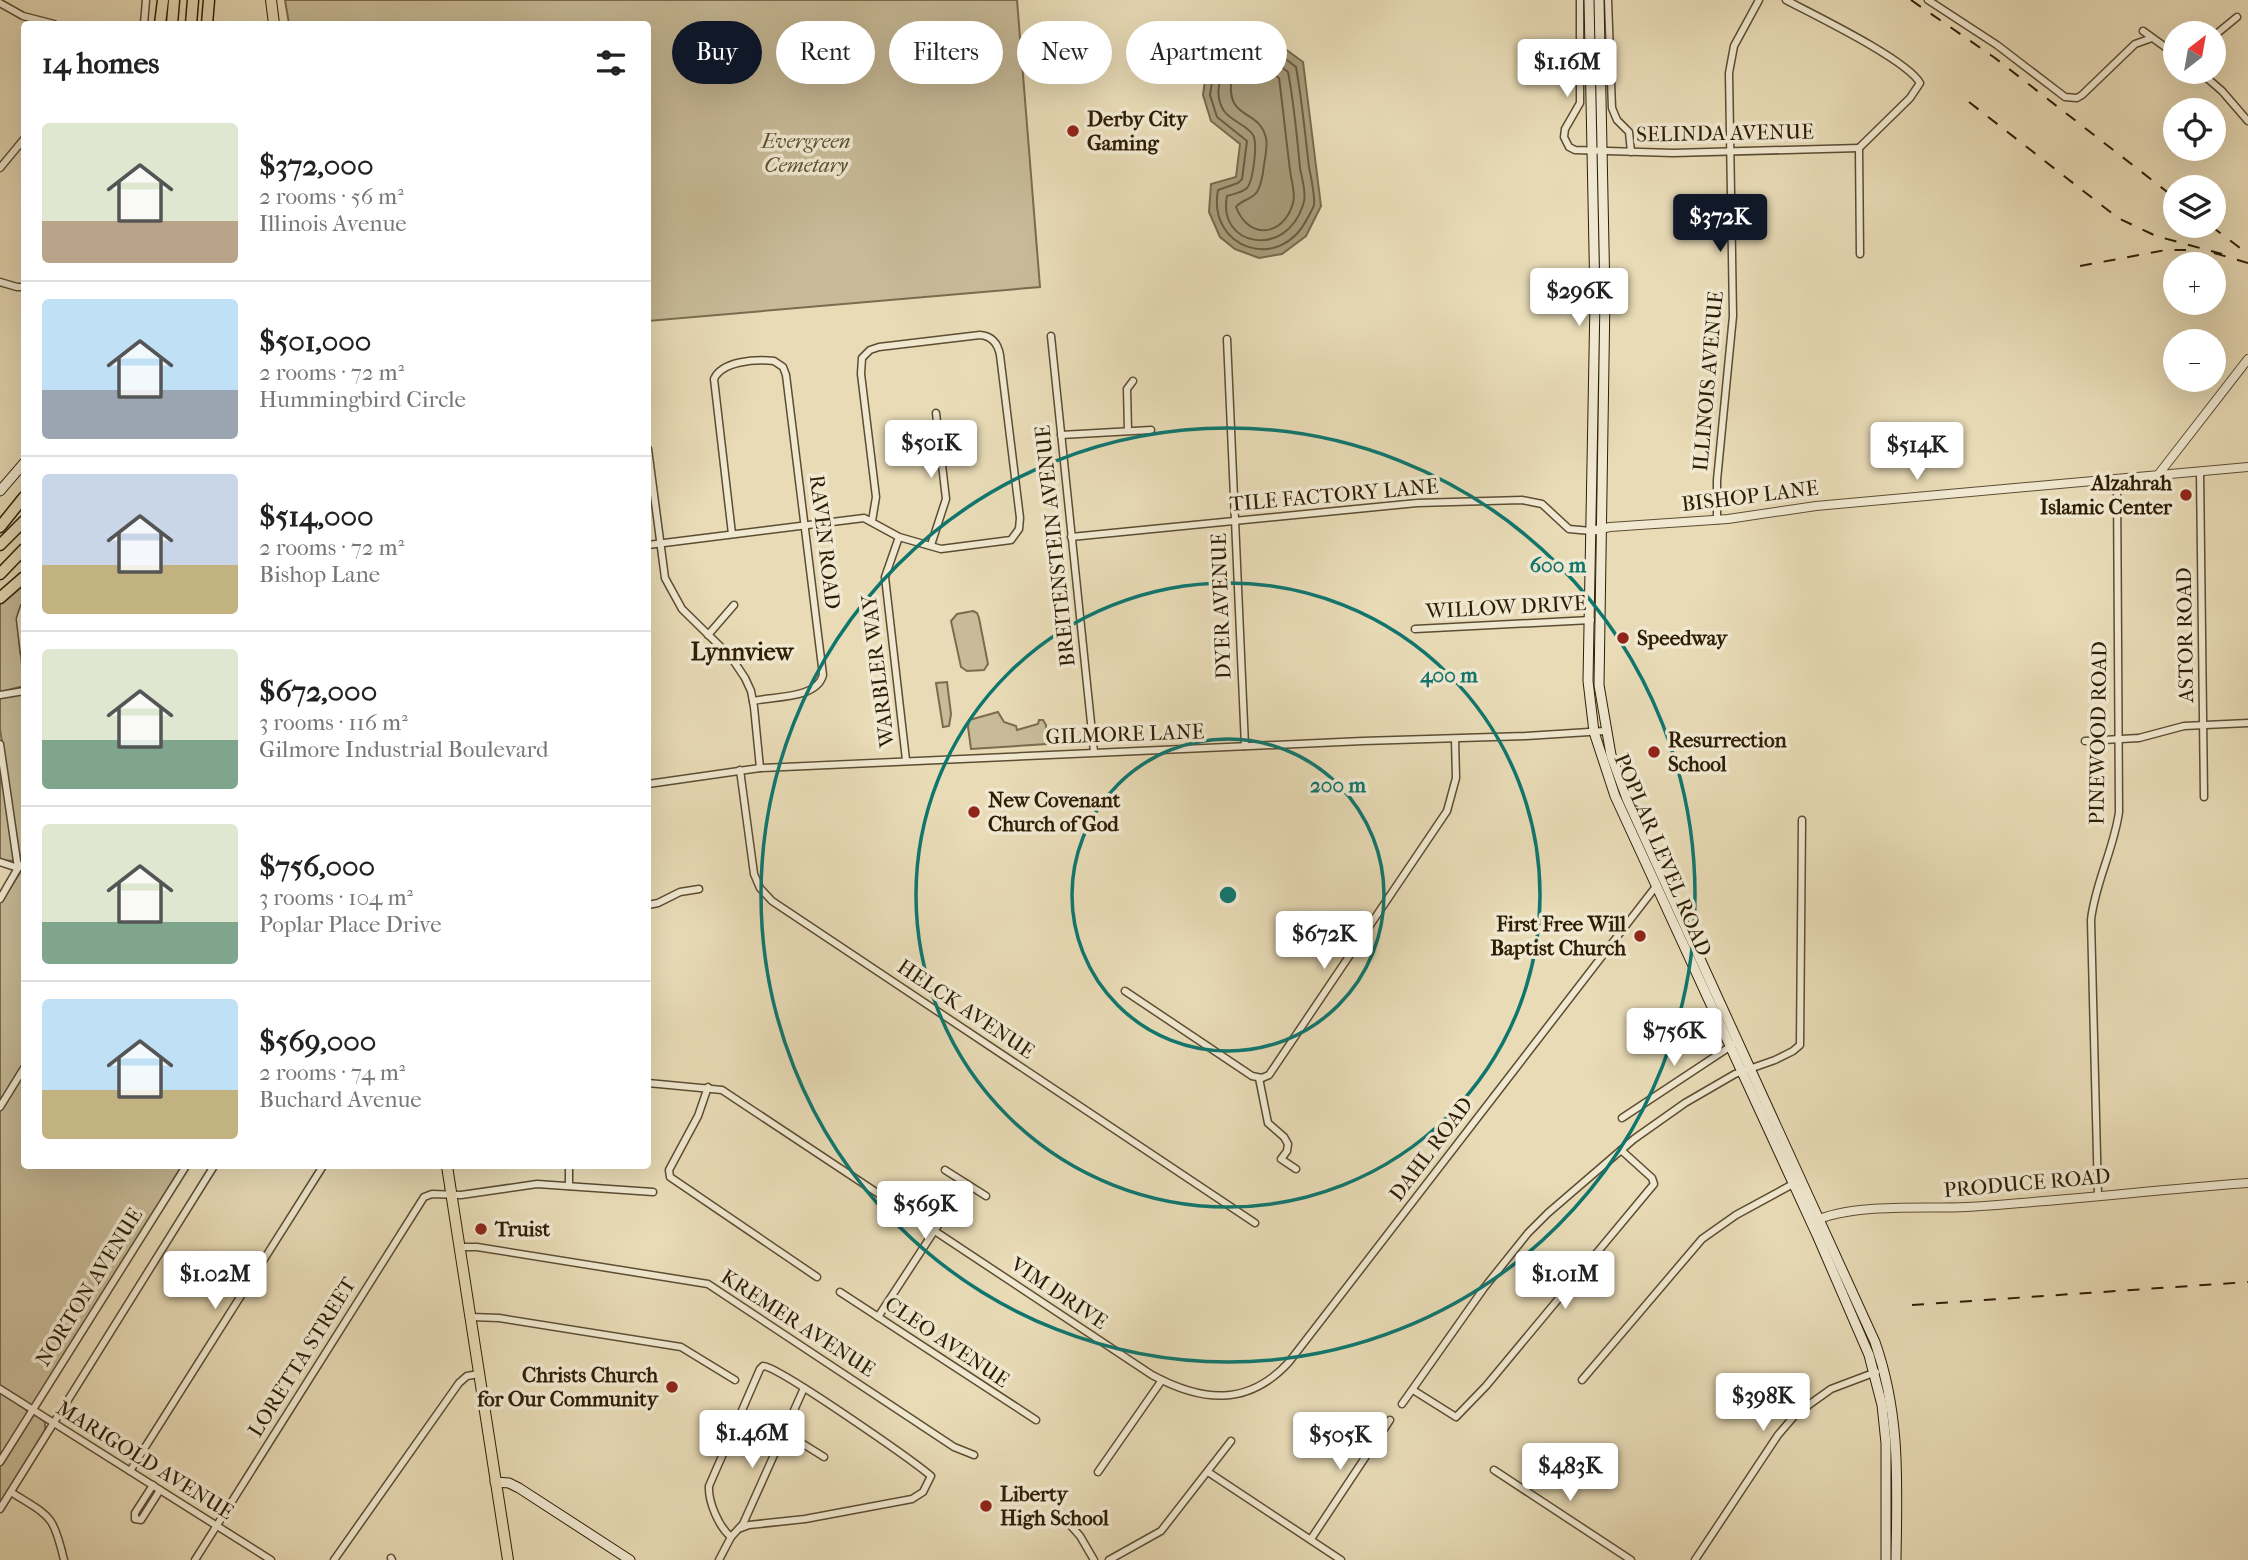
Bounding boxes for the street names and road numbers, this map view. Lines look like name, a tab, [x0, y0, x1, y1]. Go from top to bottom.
street label: SELINDA AVENUE	[1636, 119, 1814, 147]
street label: ILLINOIS AVENUE	[1688, 290, 1728, 472]
street label: BREITENSTEIN AVENUE	[1030, 424, 1080, 668]
street label: RAVEN ROAD	[805, 474, 845, 610]
street label: TILE FACTORY LANE	[1229, 474, 1440, 516]
street label: BISHOP LANE	[1680, 476, 1820, 516]
street label: DYER AVENUE	[1206, 532, 1236, 680]
street label: ASTOR ROAD	[2172, 567, 2198, 704]
street label: WILLOW DRIVE	[1424, 591, 1587, 623]
street label: WARBLER WAY	[857, 593, 899, 750]
street label: PINEWOOD ROAD	[2084, 641, 2112, 825]
street label: GILMORE LANE	[1045, 719, 1205, 749]
street label: POPLAR LEVEL ROAD	[1609, 750, 1717, 960]
street label: HELCK AVENUE	[893, 954, 1039, 1064]
street label: DAHL ROAD	[1384, 1092, 1478, 1206]
street label: PRODUCE ROAD	[1942, 1164, 2112, 1202]
street label: NORTON AVENUE	[31, 1204, 147, 1370]
street label: VIM DRIVE	[1005, 1251, 1112, 1334]
street label: KREMER AVENUE	[716, 1264, 880, 1382]
street label: LORETTA STREET	[243, 1272, 361, 1441]
street label: CLEO AVENUE	[880, 1292, 1014, 1392]
street label: MARIGOLD AVENUE	[52, 1396, 238, 1524]

